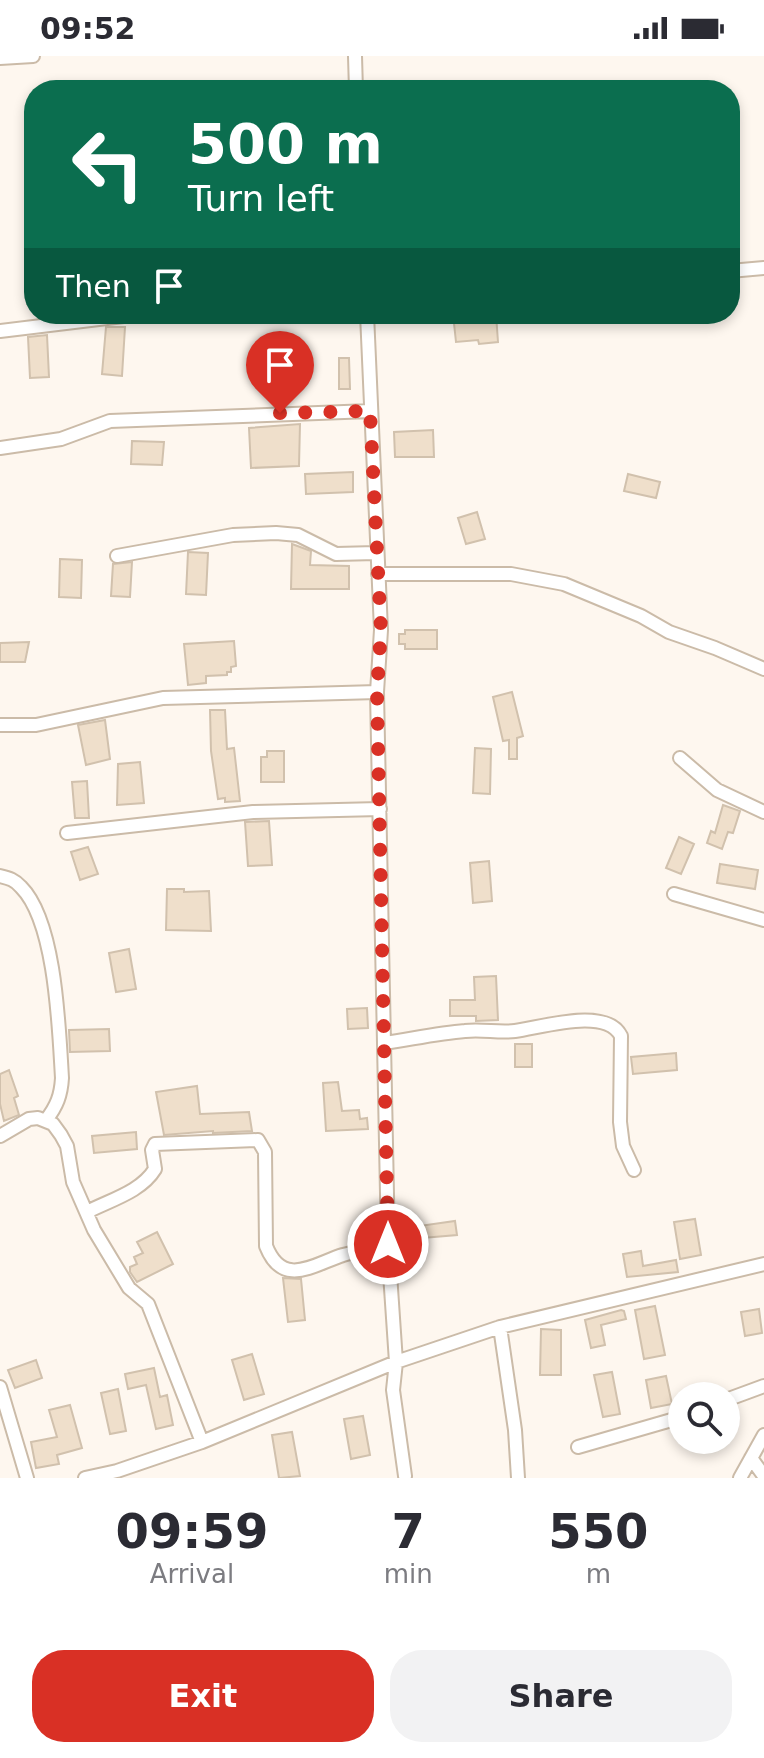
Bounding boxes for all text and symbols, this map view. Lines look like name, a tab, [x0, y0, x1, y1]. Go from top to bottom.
text: 09:52	[40, 11, 136, 46]
text: 500 m	[188, 111, 383, 176]
icon: left	[56, 112, 160, 216]
text: Turn left	[188, 178, 334, 219]
icon: arrive	[147, 264, 191, 308]
text: Then	[56, 269, 131, 304]
pin	[246, 331, 314, 413]
icon: arrive	[258, 343, 302, 387]
position arrow	[346, 1202, 430, 1286]
map controls	[668, 1382, 740, 1454]
button: search	[668, 1382, 740, 1454]
text: 09:59	[115, 1503, 268, 1559]
text: 7	[392, 1503, 425, 1559]
text: 550	[548, 1503, 648, 1559]
text: Arrival	[150, 1559, 234, 1589]
text: min	[384, 1559, 433, 1589]
text: m	[586, 1559, 611, 1589]
button: Exit	[32, 1650, 374, 1742]
button: Share	[390, 1650, 732, 1742]

